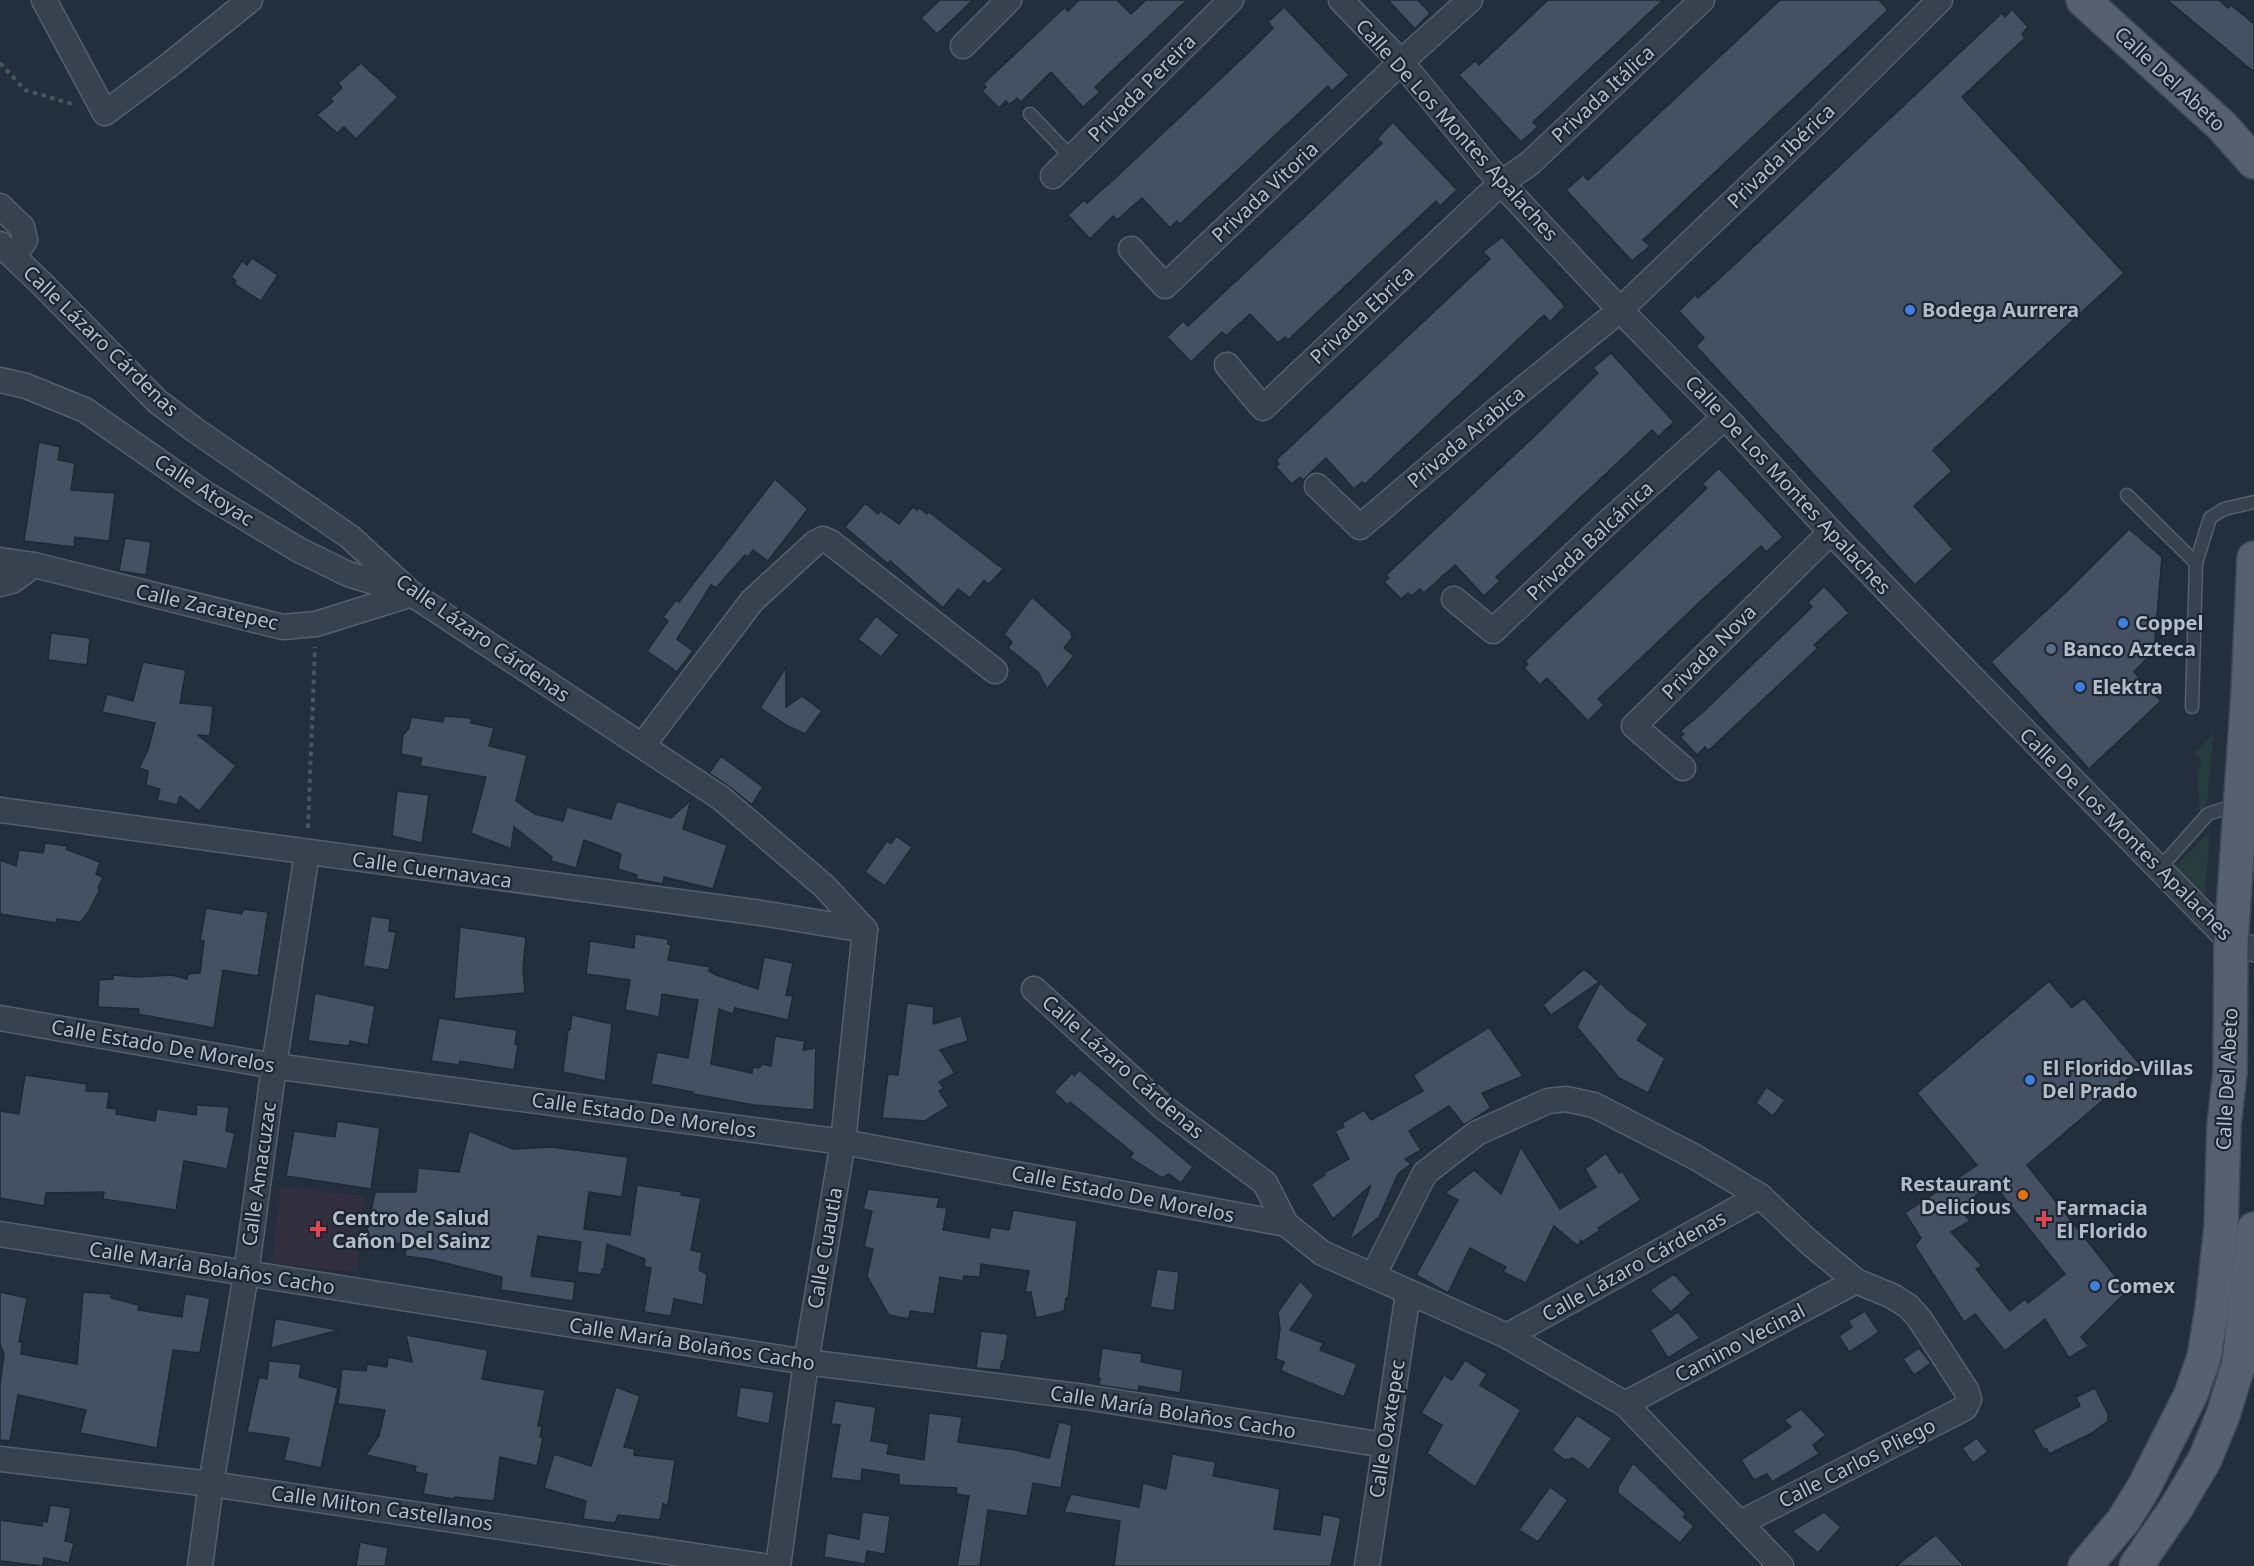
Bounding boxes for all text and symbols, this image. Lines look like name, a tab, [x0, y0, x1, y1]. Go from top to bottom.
street label: Calle De Los Montes Apalaches	[1350, 13, 1565, 247]
street label: Calle Del Abeto	[2109, 20, 2232, 137]
street label: Privada Pereira	[1082, 28, 1202, 148]
street label: Privada Itálica	[1545, 39, 1660, 149]
street label: Privada Ibérica	[1721, 97, 1840, 214]
street label: Privada Vitoria	[1205, 135, 1324, 248]
street label: Calle Lázaro Cárdenas	[18, 259, 185, 422]
street label: Privada Ebrica	[1304, 259, 1420, 370]
place label: Bodega Aurrera	[1922, 296, 2079, 323]
marker: Bodega Aurrera	[1903, 303, 1917, 317]
street label: Calle De Los Montes Apalaches	[1679, 369, 1897, 600]
street label: Privada Arabica	[1401, 379, 1530, 494]
street label: Calle Atoyac	[149, 447, 259, 532]
street label: Privada Balcánica	[1520, 475, 1659, 606]
street label: Calle Lázaro Cárdenas	[391, 567, 576, 708]
street label: Calle Zacatepec	[133, 577, 281, 636]
street label: Privada Nova	[1655, 598, 1762, 705]
place label: Coppel	[2135, 609, 2204, 636]
marker: Coppel	[2116, 616, 2130, 630]
place label: Banco Azteca	[2063, 635, 2196, 662]
marker: Banco Azteca	[2044, 642, 2058, 656]
place label: Elektra	[2092, 673, 2163, 700]
marker: Elektra	[2073, 680, 2087, 694]
street label: Calle De Los Montes Apalaches	[2014, 721, 2239, 946]
street label: Calle Cuernavaca	[350, 845, 514, 894]
street label: Calle Lázaro Cárdenas	[1037, 989, 1210, 1145]
street label: Calle Del Abeto	[2209, 1007, 2244, 1151]
street label: Calle Estado De Morelos	[49, 1013, 277, 1078]
place label: El Florido-Villas Del Prado	[2042, 1054, 2193, 1104]
marker: El Florido-Villas Del Prado	[2023, 1073, 2037, 1087]
street label: Calle Estado De Morelos	[530, 1085, 758, 1144]
street label: Calle Amacuzac	[235, 1100, 282, 1248]
street label: Calle Estado De Morelos	[1009, 1159, 1237, 1228]
place label: Restaurant Delicious	[1900, 1170, 2011, 1220]
street label: Calle Cuautla	[801, 1185, 848, 1311]
marker: Restaurant Delicious	[2016, 1188, 2030, 1202]
place label: Farmacia El Florido	[2056, 1194, 2148, 1244]
place label: Centro de Salud Cañon Del Sainz	[332, 1204, 490, 1254]
street label: Calle Lázaro Cárdenas	[1537, 1204, 1731, 1327]
marker: Farmacia El Florido	[2037, 1212, 2051, 1226]
marker: Centro de Salud Cañon Del Sainz	[309, 1220, 327, 1238]
street label: Calle María Bolaños Cacho	[87, 1235, 337, 1300]
place label: Comex	[2107, 1272, 2175, 1299]
marker: Comex	[2088, 1279, 2102, 1293]
street label: Camino Vecinal	[1670, 1297, 1810, 1388]
street label: Calle María Bolaños Cacho	[567, 1311, 817, 1376]
street label: Calle Oaxtepec	[1362, 1358, 1411, 1500]
street label: Calle María Bolaños Cacho	[1048, 1379, 1298, 1444]
street label: Calle Carlos Pliego	[1774, 1411, 1940, 1514]
street label: Calle Milton Castellanos	[270, 1479, 495, 1536]

